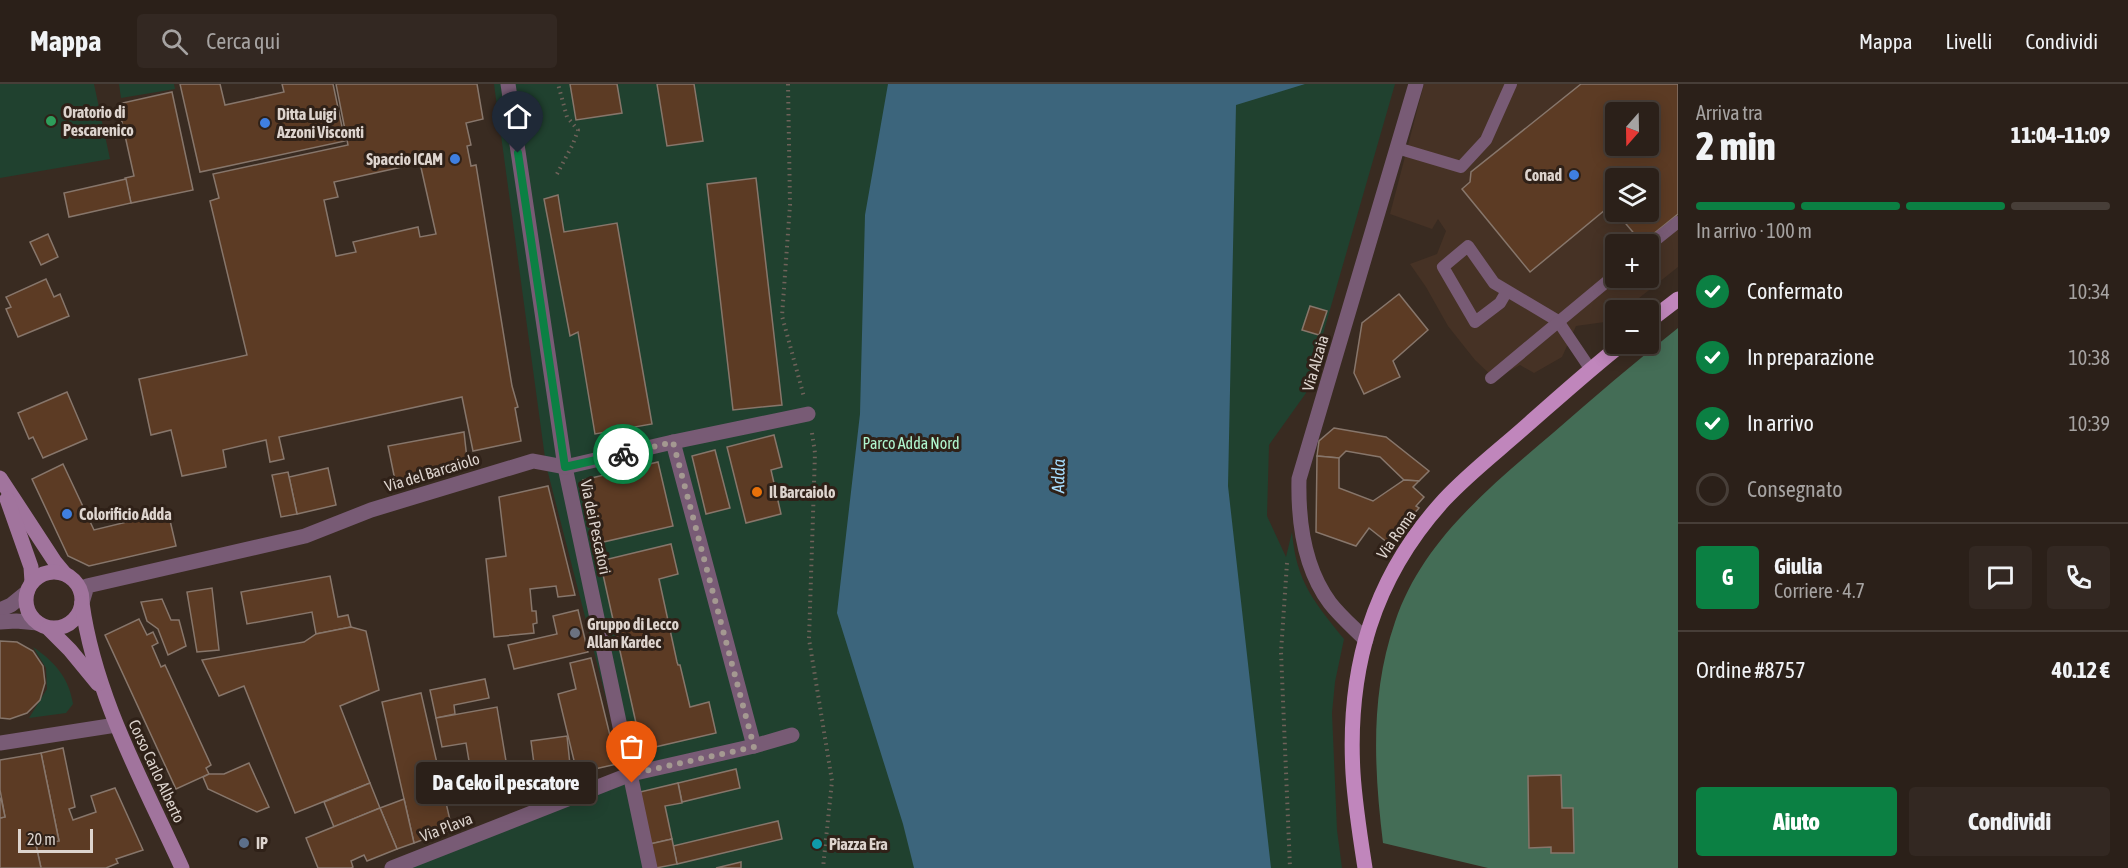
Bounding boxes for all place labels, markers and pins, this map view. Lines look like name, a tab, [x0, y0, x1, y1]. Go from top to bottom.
pin	[492, 91, 543, 153]
place label: Oratorio di Pescarenico	[63, 103, 134, 139]
place label: Ditta Luigi Azzoni Visconti	[276, 105, 364, 141]
marker: Oratorio di Pescarenico	[44, 114, 58, 128]
marker: Ditta Luigi Azzoni Visconti	[258, 116, 272, 130]
place label: Spaccio ICAM	[366, 150, 443, 168]
marker: Spaccio ICAM	[448, 152, 462, 166]
place label: Conad	[1524, 166, 1562, 184]
marker: Conad	[1567, 168, 1581, 182]
place label: Il Barcaiolo	[769, 483, 836, 501]
marker: Il Barcaiolo	[750, 485, 764, 499]
place label: Colorificio Adda	[79, 505, 172, 523]
marker: Colorificio Adda	[60, 507, 74, 521]
place label: Gruppo di Lecco Allan Kardec	[586, 615, 679, 651]
marker: Gruppo di Lecco Allan Kardec	[568, 626, 582, 640]
pin	[606, 721, 657, 783]
callout: Da Ceko il pescatore	[416, 762, 596, 804]
place label: IP	[256, 834, 268, 852]
place label: Piazza Era	[829, 835, 888, 853]
marker: IP	[237, 836, 251, 850]
marker: Piazza Era	[810, 837, 824, 851]

